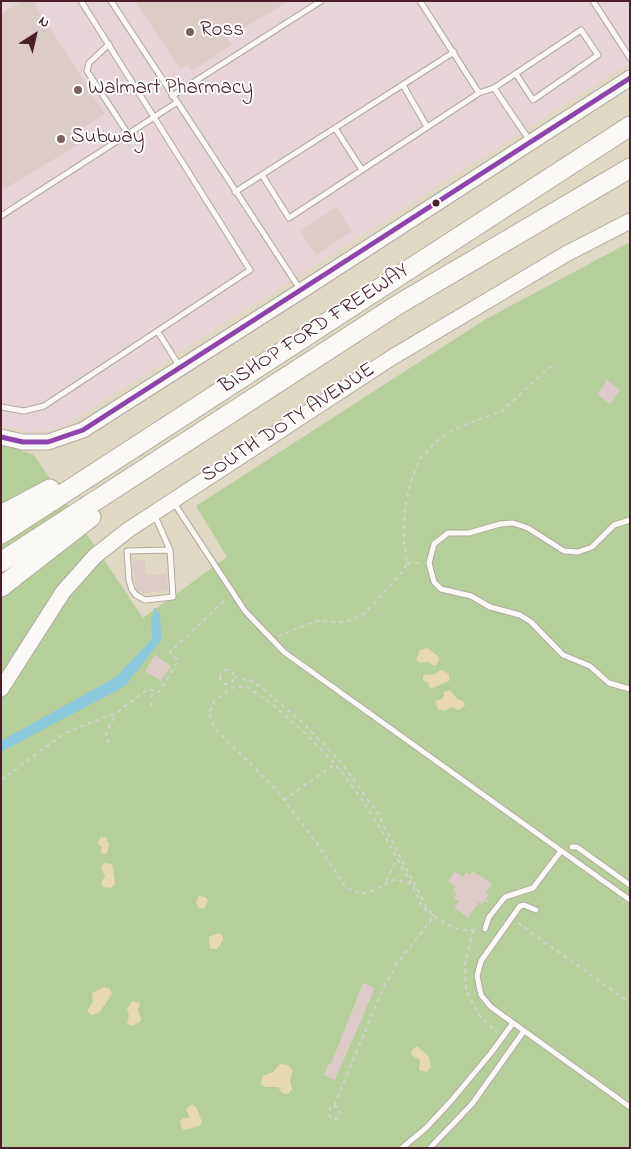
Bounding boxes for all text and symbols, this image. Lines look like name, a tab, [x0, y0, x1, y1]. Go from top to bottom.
north arrow	[10, 10, 60, 60]
text: N	[34, 11, 54, 34]
place label: Ross	[200, 19, 244, 45]
marker: Ross	[184, 26, 196, 38]
place label: Walmart Pharmacy	[88, 77, 253, 103]
marker: Walmart Pharmacy	[72, 84, 84, 96]
place label: Subway	[71, 126, 144, 152]
marker: Subway	[55, 133, 67, 145]
unlabelled marker	[431, 198, 441, 208]
street label: BISHOP FORD FREEWAY	[215, 259, 415, 401]
street label: SOUTH DOTY AVENUE	[197, 358, 381, 490]

